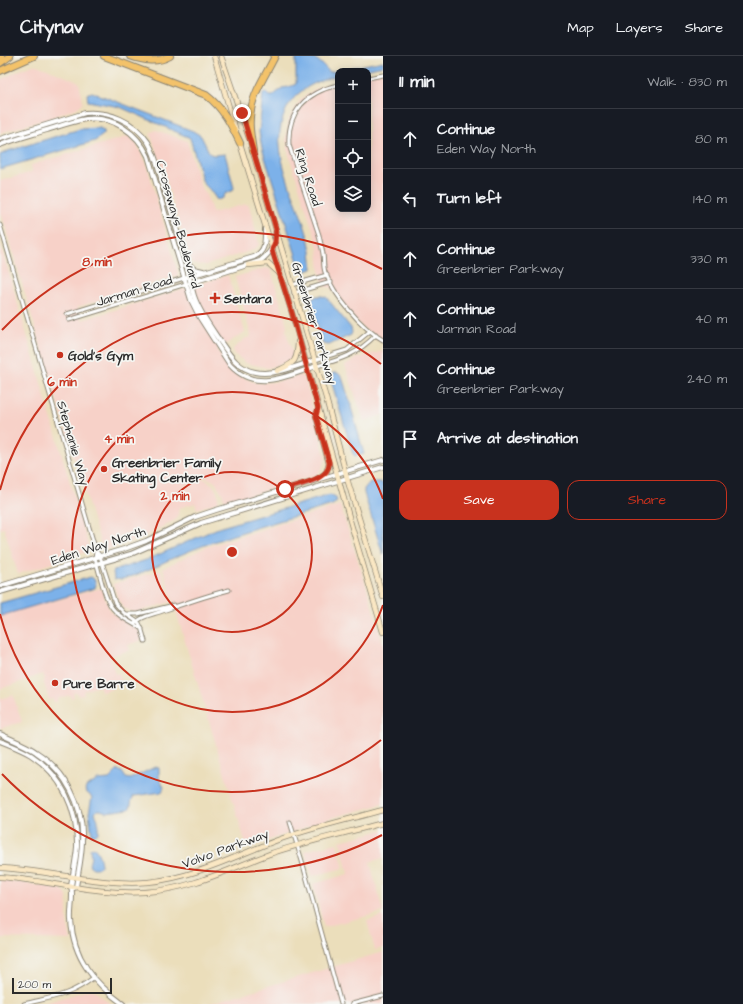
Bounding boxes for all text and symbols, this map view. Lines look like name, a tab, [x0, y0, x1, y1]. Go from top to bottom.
text: Citynav	[20, 14, 83, 41]
text: Map	[567, 18, 594, 38]
text: Layers	[616, 18, 663, 38]
text: Share	[685, 18, 723, 38]
map controls	[335, 68, 371, 212]
button: +	[335, 68, 371, 104]
text: 11 min	[399, 70, 434, 94]
text: Walk · 830 m	[647, 73, 727, 91]
route end	[233, 104, 251, 122]
button: −	[335, 104, 371, 140]
text: Continue	[437, 119, 495, 140]
icon: ahead	[399, 128, 421, 150]
text: 80 m	[695, 130, 727, 148]
button: locate	[335, 140, 371, 176]
text: Eden Way North	[437, 140, 536, 158]
street label: Ring Road	[289, 146, 326, 209]
street label: Crossways Boulevard	[150, 158, 205, 291]
button: layers	[335, 176, 371, 212]
icon: left	[399, 188, 421, 210]
text: Turn left	[437, 188, 501, 209]
text: 140 m	[693, 190, 727, 208]
text: Continue	[437, 239, 495, 260]
icon: ahead	[399, 248, 421, 270]
text: 330 m	[690, 250, 727, 268]
text: 8 min	[82, 254, 112, 271]
street label: Greenbrier Parkway	[286, 260, 341, 387]
text: Greenbrier Parkway	[437, 260, 564, 278]
street label: Jarman Road	[94, 271, 175, 311]
place label: Sentara	[223, 290, 272, 308]
marker: Sentara	[209, 292, 221, 304]
text: Continue	[437, 299, 495, 320]
icon: ahead	[399, 308, 421, 330]
text: 40 m	[695, 310, 727, 328]
text: Jarman Road	[437, 320, 516, 338]
place label: Gold's Gym	[68, 347, 134, 366]
marker: Gold's Gym	[55, 350, 65, 360]
text: Continue	[437, 359, 495, 380]
icon: ahead	[399, 368, 421, 390]
text: 240 m	[687, 370, 727, 388]
text: 6 min	[47, 374, 77, 391]
text: Greenbrier Parkway	[437, 380, 564, 398]
street label: Stephanie Way	[51, 399, 94, 488]
icon: arrive	[399, 428, 421, 450]
text: Arrive at destination	[437, 428, 578, 449]
text: 4 min	[104, 431, 134, 448]
place label: Greenbrier Family Skating Center	[111, 454, 222, 489]
marker: Greenbrier Family Skating Center	[99, 464, 109, 474]
route start	[276, 480, 294, 498]
button: Save	[399, 480, 559, 520]
button: Share	[567, 480, 727, 520]
text: 2 min	[160, 488, 189, 505]
street label: Eden Way North	[49, 522, 149, 571]
centre of rings	[225, 545, 239, 559]
place label: Pure Barre	[63, 675, 135, 693]
marker: Pure Barre	[50, 678, 60, 688]
street label: Volvo Parkway	[179, 825, 272, 874]
scale bar	[12, 976, 112, 995]
text: 200 m	[18, 977, 51, 992]

